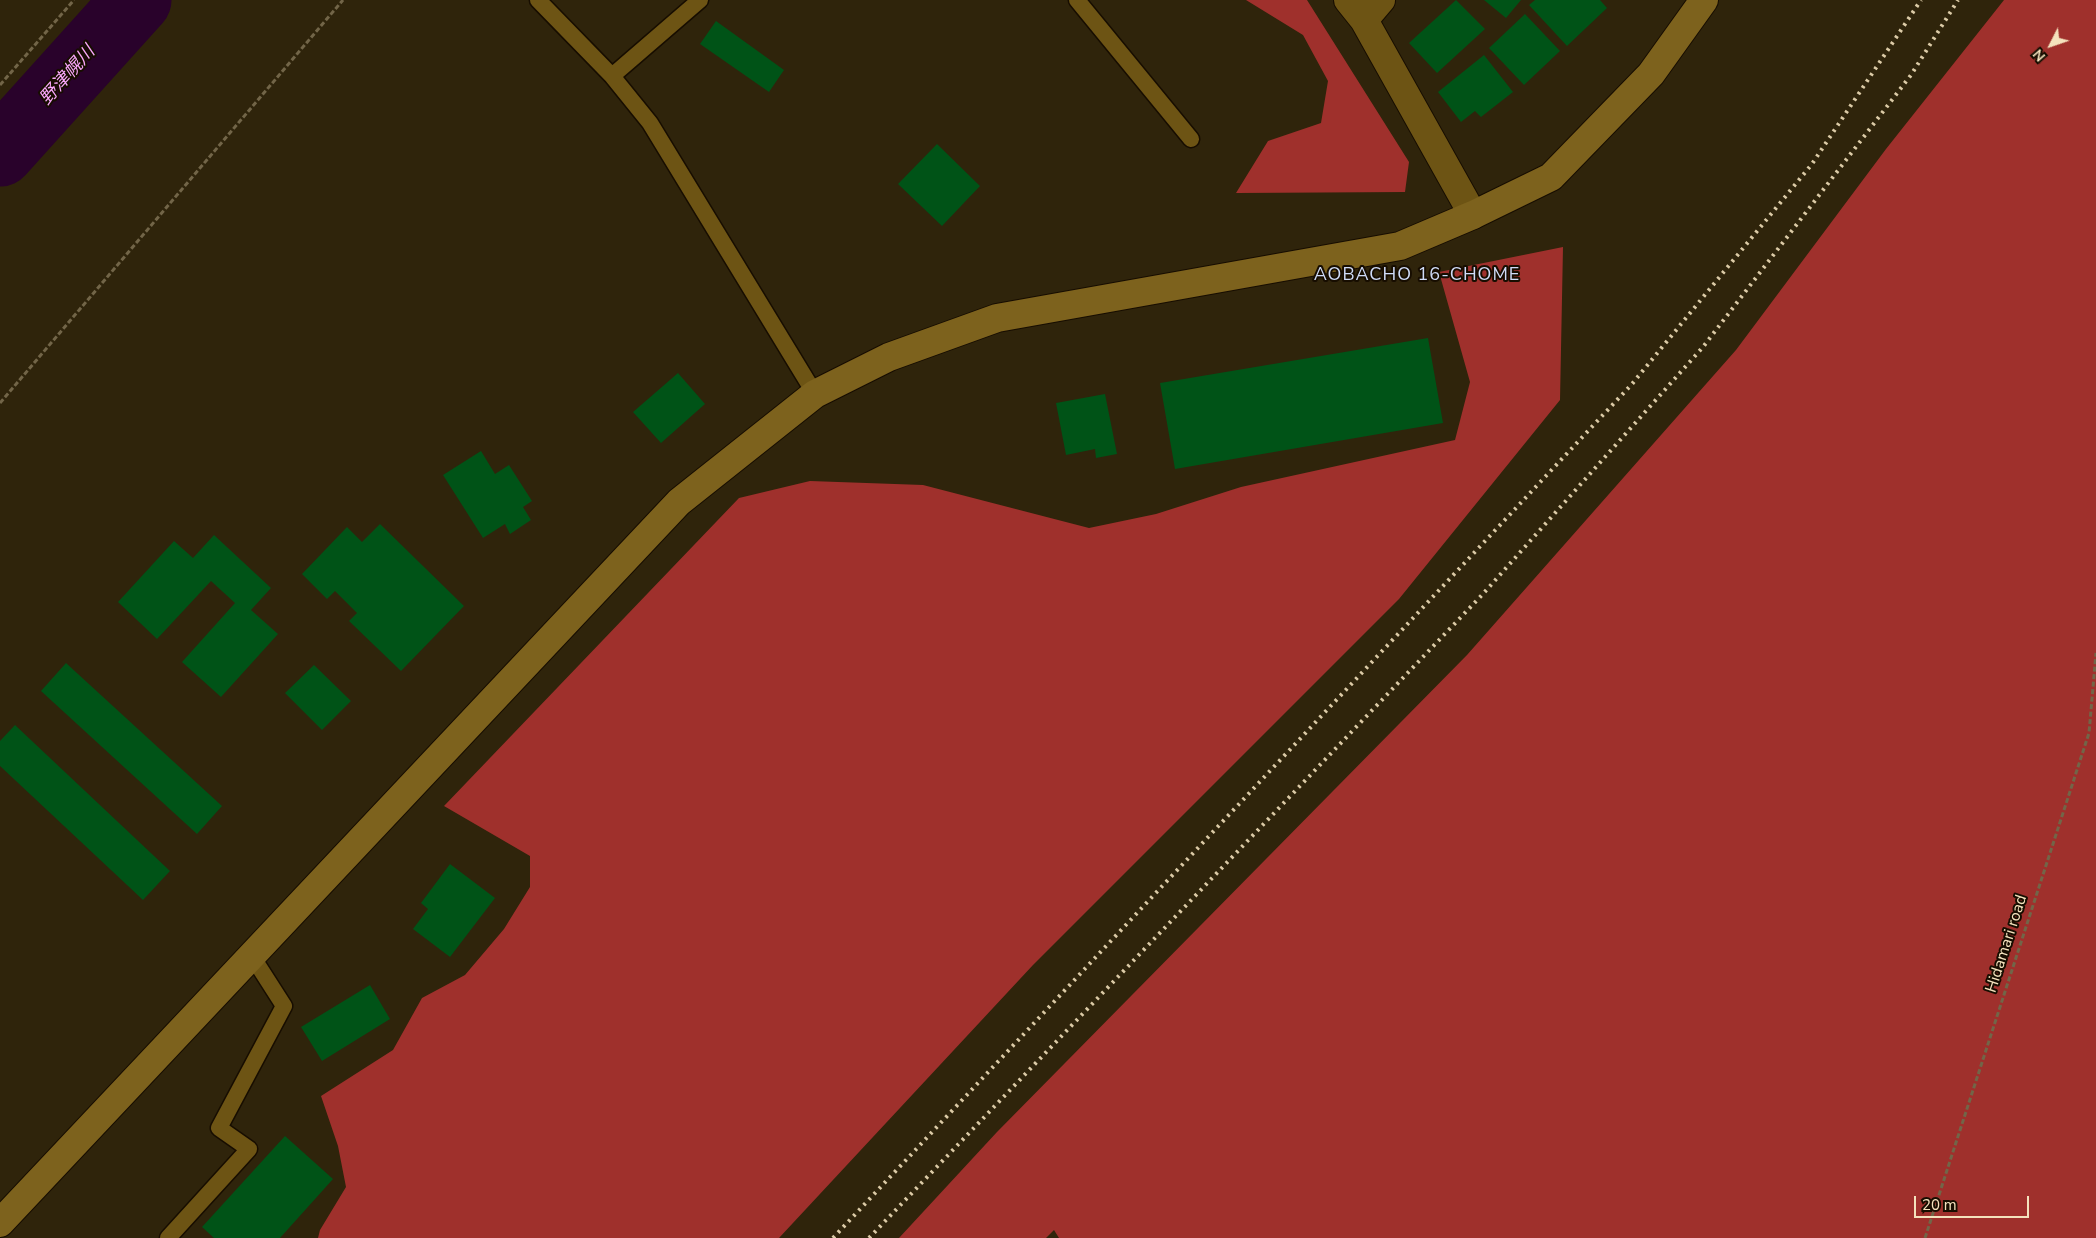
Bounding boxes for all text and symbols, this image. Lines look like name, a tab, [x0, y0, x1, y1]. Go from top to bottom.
north arrow	[2026, 20, 2076, 70]
water label: 野津幌川	[36, 42, 100, 110]
text: N	[2029, 45, 2050, 65]
district label: AOBACHO 16-CHOME	[1312, 265, 1522, 287]
street label: Hidamari road	[1982, 893, 2032, 995]
scale bar	[1916, 1186, 2031, 1218]
text: 20 m	[1922, 1195, 1957, 1215]

